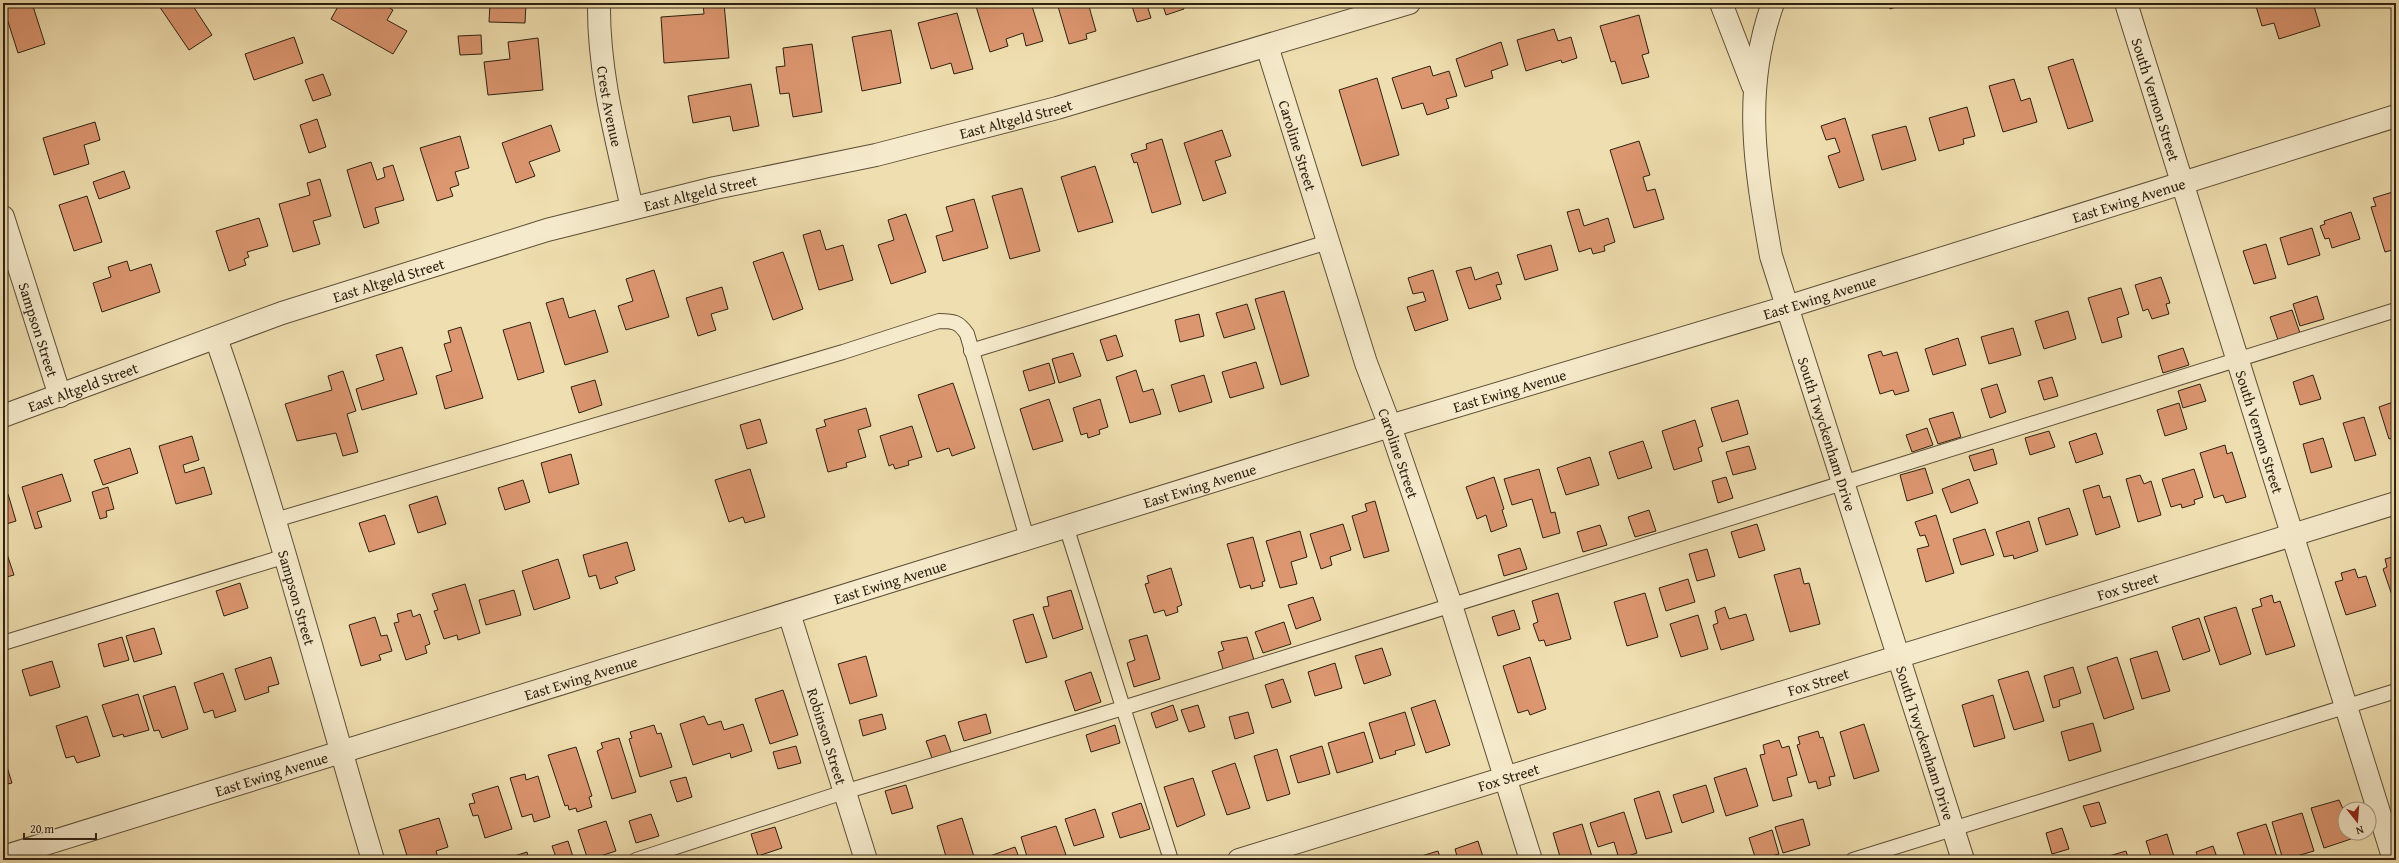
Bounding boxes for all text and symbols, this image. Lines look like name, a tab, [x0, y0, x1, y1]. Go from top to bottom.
street label: South Vernon Street	[2127, 35, 2186, 164]
street label: Crest Avenue	[592, 64, 628, 149]
street label: East Altgeld Street	[957, 93, 1075, 143]
street label: Caroline Street	[1274, 97, 1322, 194]
street label: East Altgeld Street	[641, 169, 760, 216]
street label: East Ewing Avenue	[2070, 172, 2188, 227]
street label: East Altgeld Street	[330, 252, 448, 307]
street label: East Ewing Avenue	[1761, 269, 1879, 324]
street label: Sampson Street	[14, 279, 64, 380]
street label: South Twyckenham Drive	[1793, 354, 1862, 514]
street label: East Altgeld Street	[25, 356, 141, 416]
street label: East Ewing Avenue	[1450, 363, 1568, 417]
street label: South Vernon Street	[2231, 367, 2289, 496]
street label: Caroline Street	[1374, 405, 1425, 502]
street label: East Ewing Avenue	[1141, 458, 1259, 513]
street label: Sampson Street	[273, 547, 321, 648]
street label: East Ewing Avenue	[831, 554, 949, 609]
street label: Fox Street	[2094, 566, 2162, 605]
street label: East Ewing Avenue	[522, 650, 640, 705]
street label: Fox Street	[1785, 662, 1852, 701]
street label: South Twyckenham Drive	[1891, 663, 1960, 822]
street label: Robinson Street	[802, 685, 853, 788]
street label: East Ewing Avenue	[212, 746, 330, 801]
street label: Fox Street	[1475, 757, 1542, 796]
north arrow	[2337, 801, 2377, 841]
scale bar	[24, 815, 96, 841]
text: 20 m	[30, 820, 54, 837]
text: N	[2353, 822, 2366, 839]

